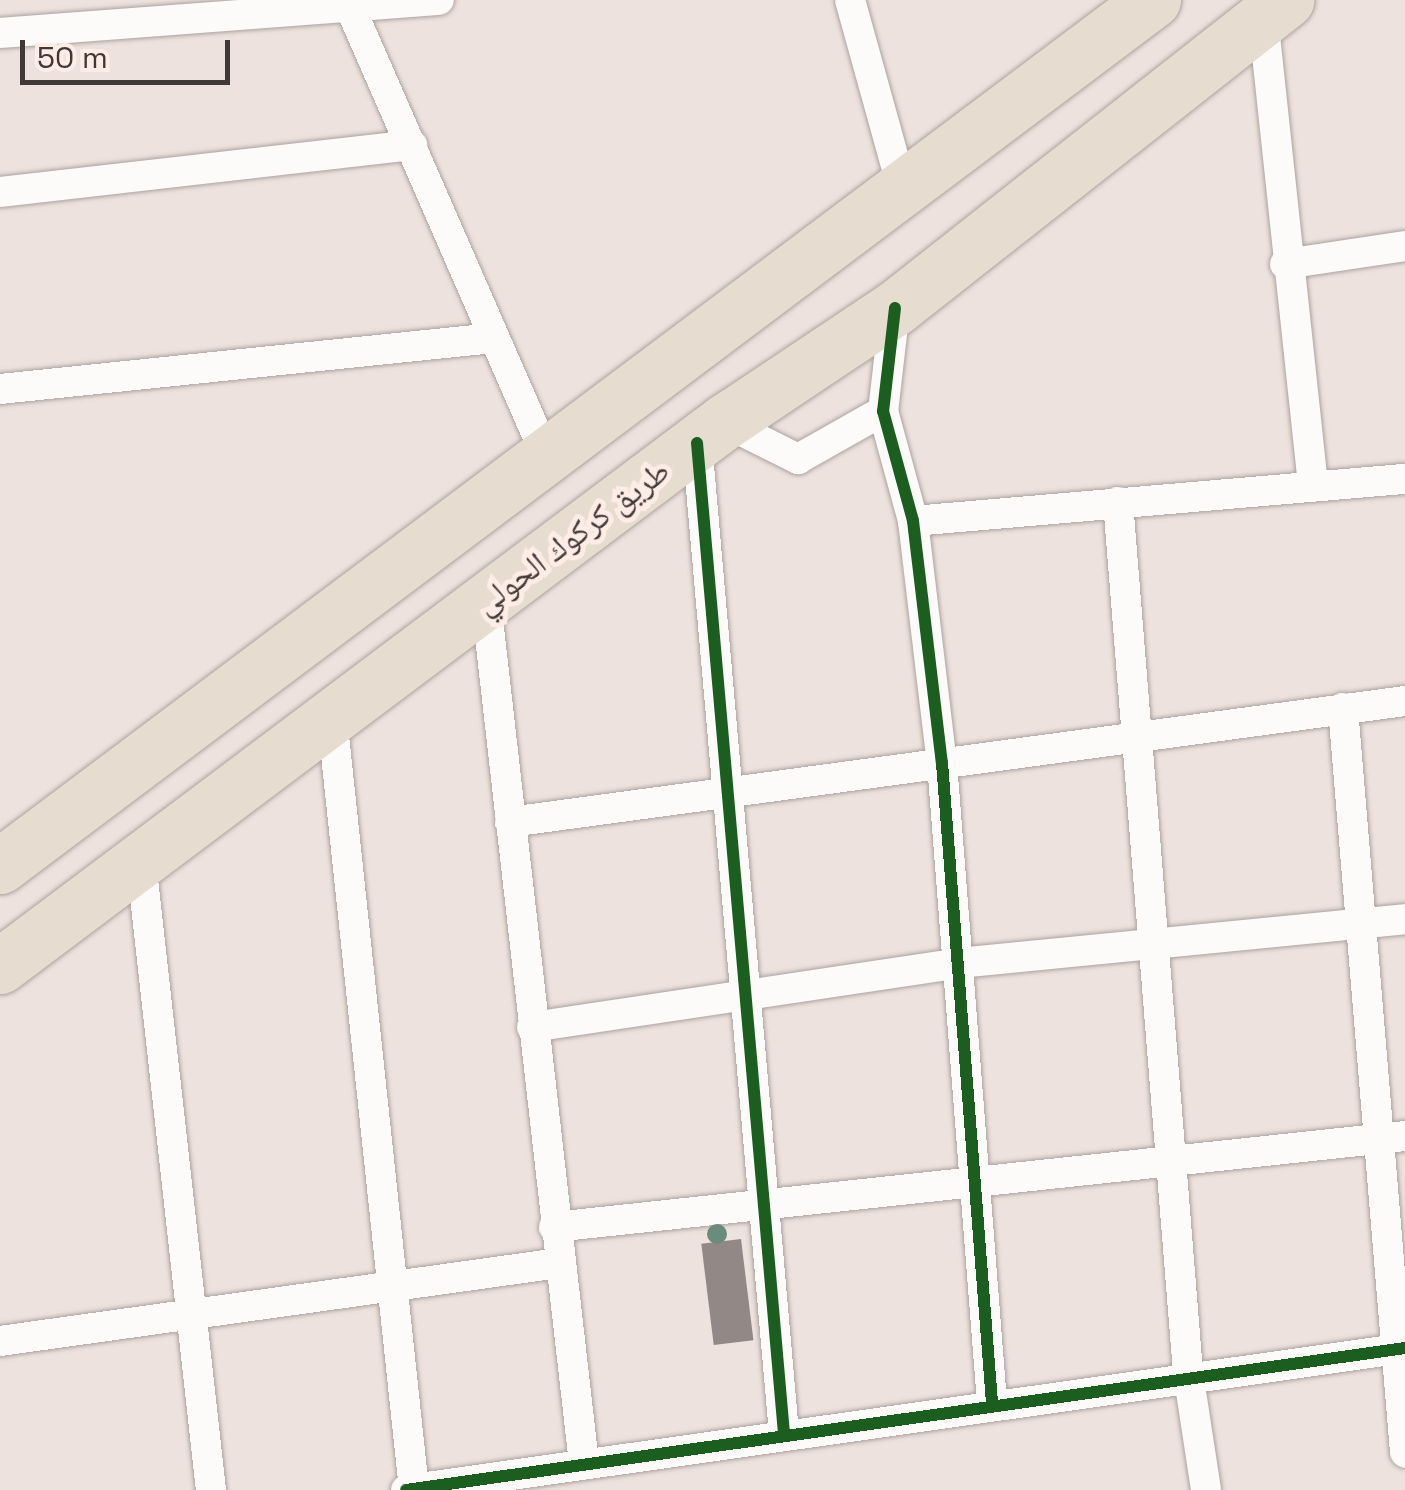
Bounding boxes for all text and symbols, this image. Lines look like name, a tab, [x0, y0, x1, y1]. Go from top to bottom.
scale bar	[25, 20, 235, 82]
text: 50 m	[37, 38, 108, 77]
street label: طريق كركوك الحولي	[467, 451, 677, 623]

